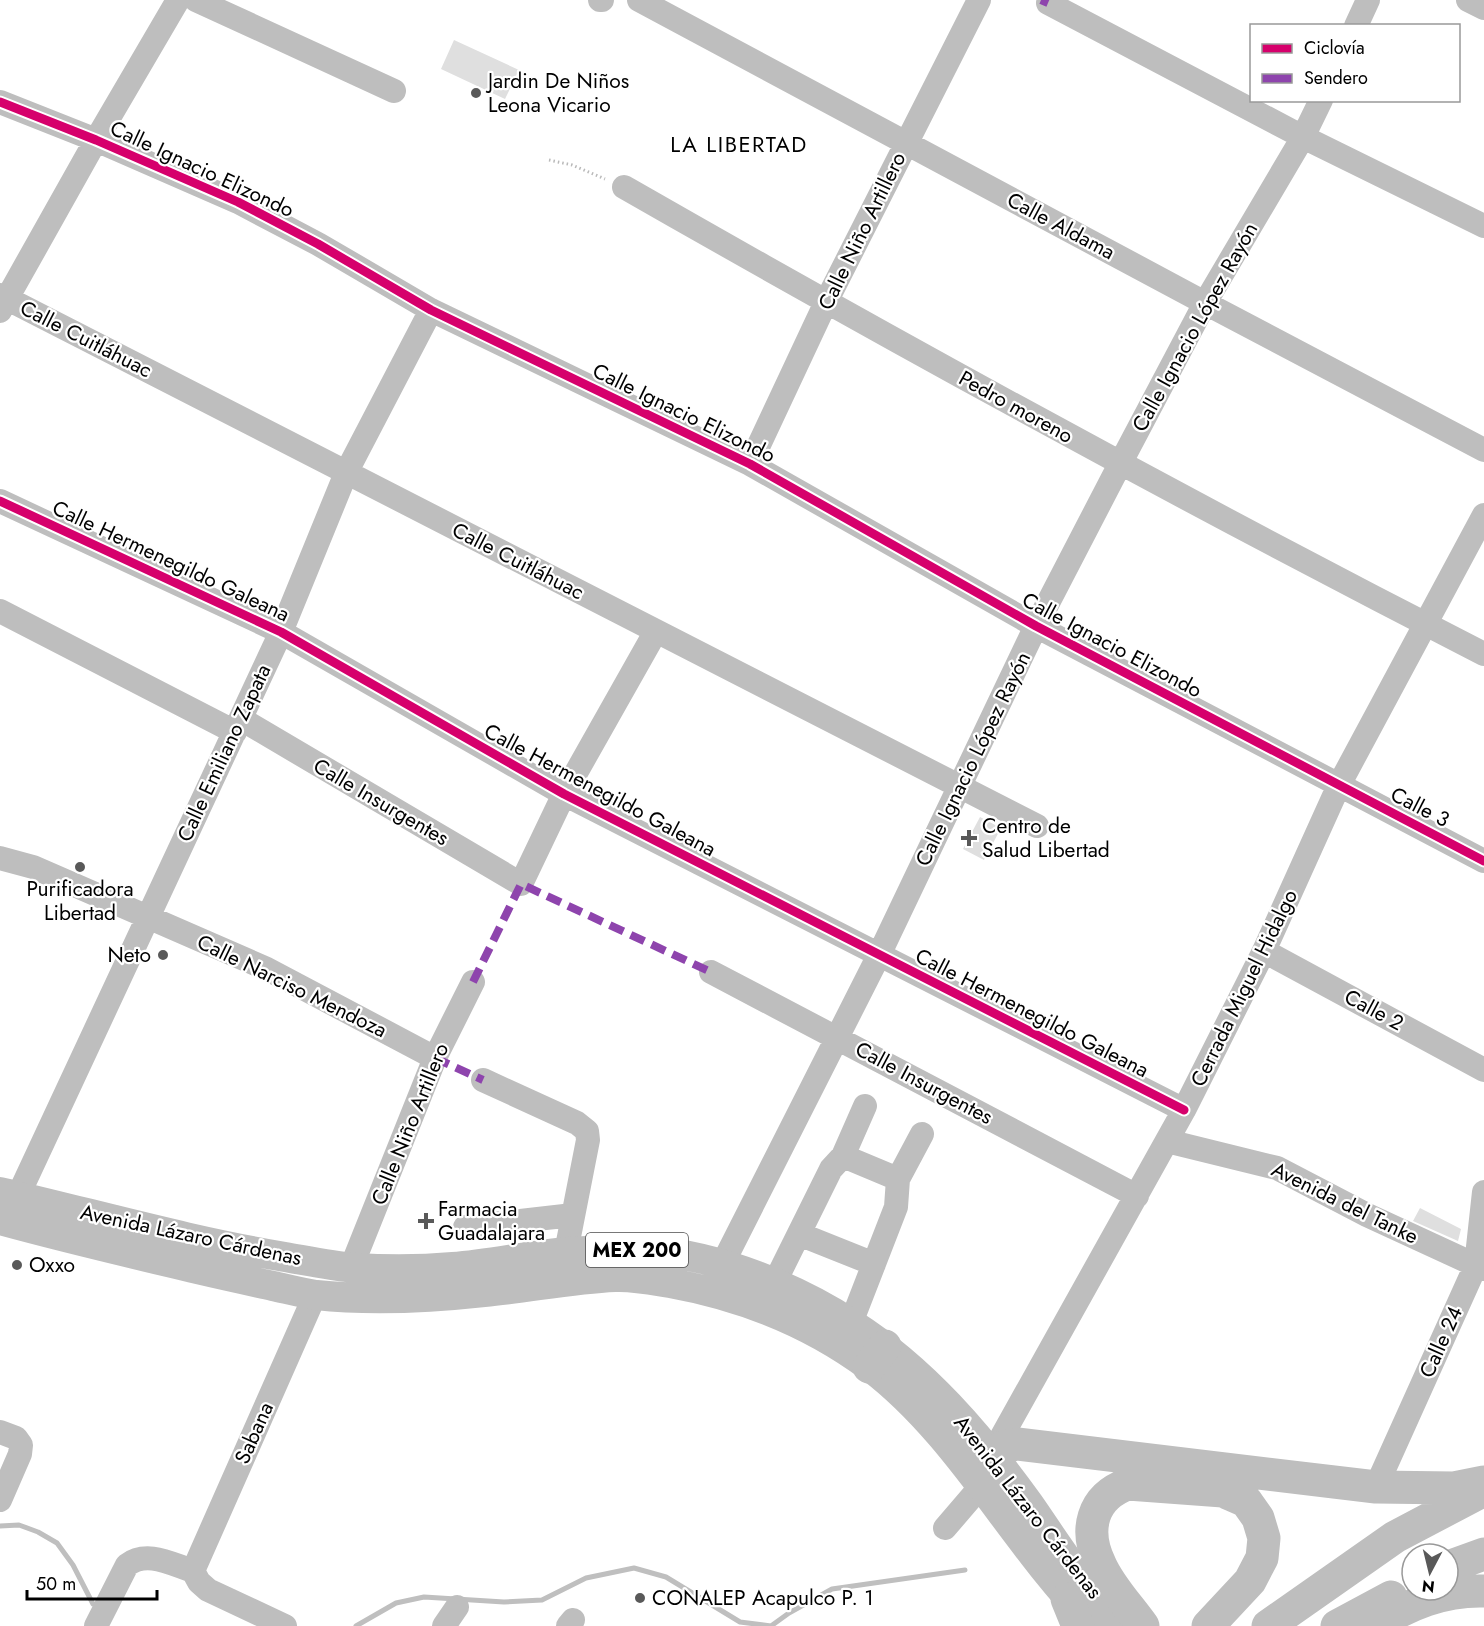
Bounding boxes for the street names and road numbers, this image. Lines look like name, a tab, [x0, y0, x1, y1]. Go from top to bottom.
street label: Calle Ignacio Elizondo	[105, 113, 299, 225]
street label: Calle Niño Artillero	[811, 147, 913, 315]
street label: Calle Aldama	[1002, 185, 1120, 267]
street label: Calle Ignacio López Rayón	[1125, 217, 1265, 437]
street label: Calle Cuitláhuac	[15, 293, 157, 385]
street label: Calle Ignacio Elizondo	[588, 356, 780, 470]
street label: Pedro moreno	[953, 363, 1079, 451]
street label: Calle Hermenegildo Galeana	[47, 493, 295, 629]
street label: Calle Cuitláhuac	[447, 515, 589, 607]
street label: Calle Ignacio Elizondo	[1017, 585, 1207, 705]
street label: Calle Ignacio López Rayón	[908, 647, 1038, 871]
street label: Calle Emiliano Zapata	[170, 659, 278, 847]
street label: Calle Hermenegildo Galeana	[479, 716, 721, 864]
street label: Calle Insurgentes	[308, 751, 454, 853]
street label: Calle 3	[1385, 779, 1455, 835]
street label: Cerrada Miguel Hidalgo	[1183, 884, 1305, 1092]
street label: Calle Narciso Mendoza	[192, 927, 392, 1045]
street label: Calle Hermenegildo Galeana	[910, 941, 1154, 1085]
street label: Calle 2	[1339, 982, 1409, 1038]
street label: Calle Insurgentes	[850, 1034, 998, 1132]
street label: Calle Niño Artillero	[364, 1039, 456, 1209]
street label: Avenida del Tanke	[1267, 1154, 1424, 1252]
street label: Avenida Lázaro Cárdenas	[78, 1197, 304, 1273]
road number: MEX 200	[586, 1233, 688, 1267]
street label: Calle 24	[1412, 1301, 1470, 1383]
street label: Sabana	[227, 1397, 281, 1469]
street label: Avenida Lázaro Cárdenas	[947, 1409, 1109, 1605]

